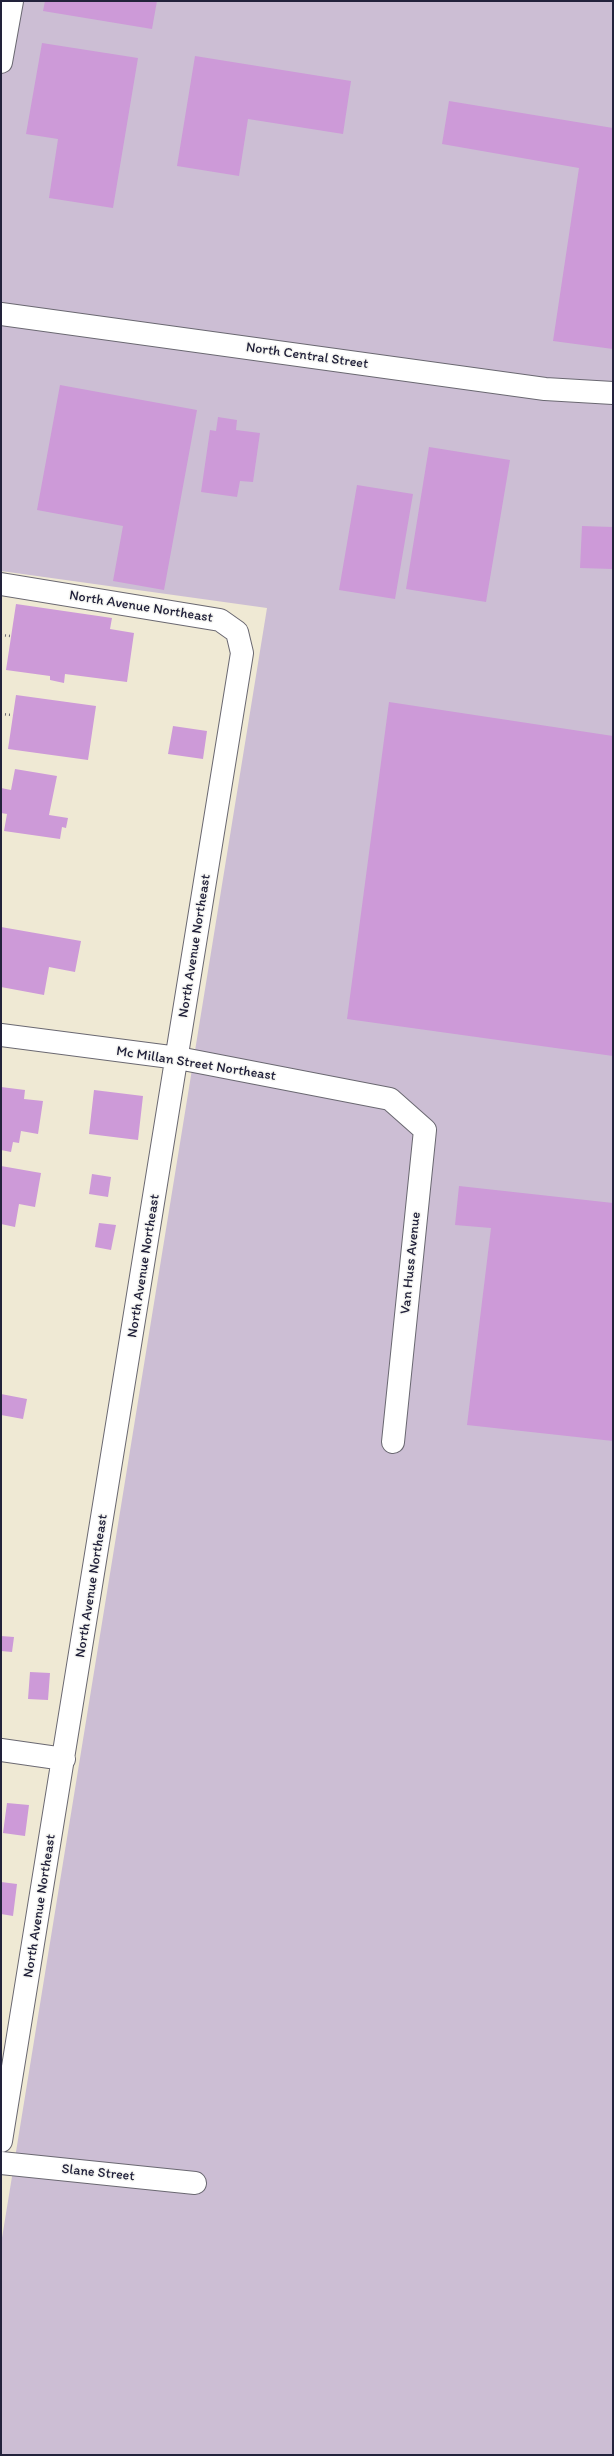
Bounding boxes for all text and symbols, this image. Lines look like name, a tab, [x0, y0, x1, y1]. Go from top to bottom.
street label: North Central Street	[245, 339, 369, 373]
street label: North Avenue Northeast	[68, 587, 214, 627]
street label: North Avenue Northeast	[175, 873, 215, 1019]
street label: Mc Millan Street Northeast	[115, 1043, 277, 1085]
street label: North Avenue Northeast	[124, 1193, 164, 1339]
street label: Van Huss Avenue	[397, 1211, 425, 1315]
street label: North Avenue Northeast	[72, 1513, 112, 1659]
street label: North Avenue Northeast	[20, 1833, 60, 1979]
street label: Slane Street	[61, 2161, 135, 2185]

